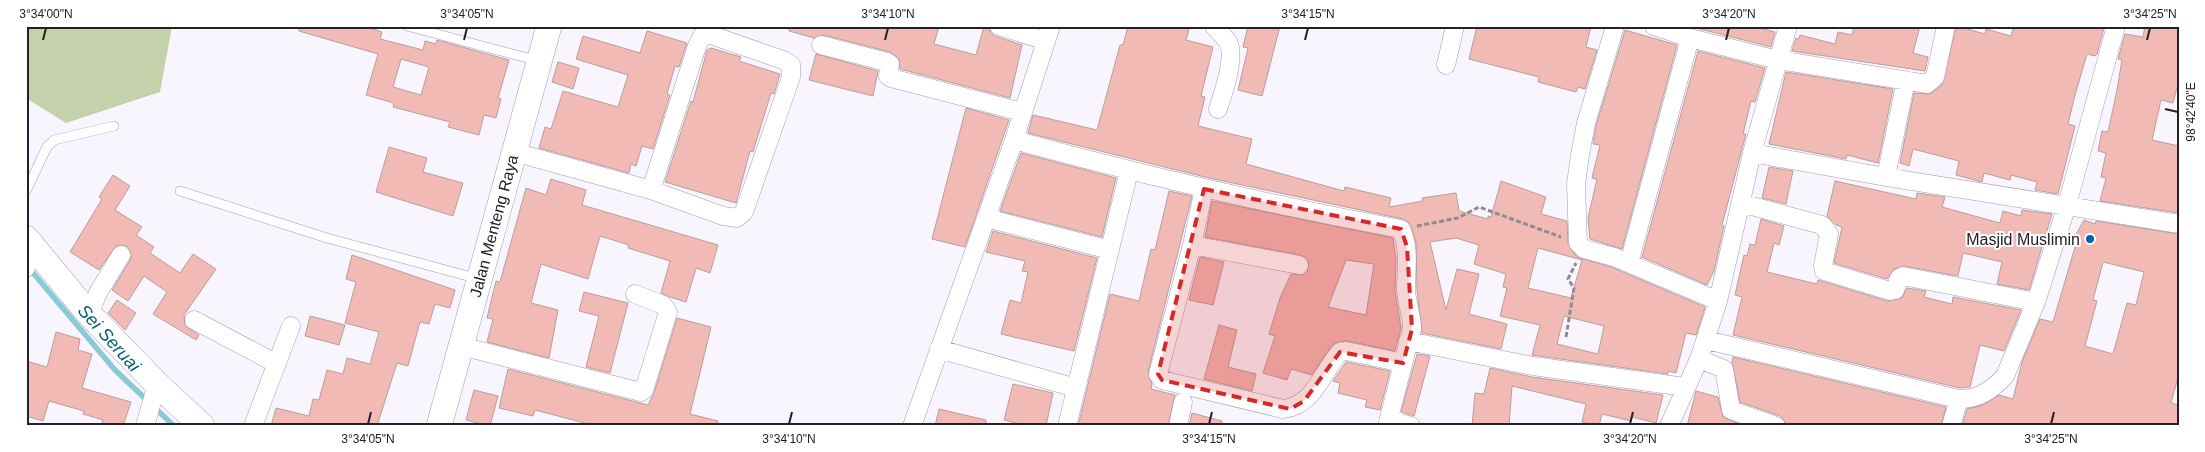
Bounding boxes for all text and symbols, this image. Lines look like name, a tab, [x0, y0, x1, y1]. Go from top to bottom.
text: 3°34'00"N	[19, 7, 73, 21]
text: 3°34'05"N	[440, 7, 494, 21]
text: 3°34'10"N	[861, 7, 915, 21]
text: 3°34'15"N	[1281, 7, 1335, 21]
text: 3°34'20"N	[1702, 7, 1756, 21]
text: 3°34'25"N	[2123, 7, 2177, 21]
text: 98°42'40"E	[2184, 82, 2198, 142]
street label: Jalan Menteng Raya	[467, 153, 521, 299]
place label: Masjid Muslimin	[1966, 231, 2080, 248]
marker: Masjid Muslimin	[2084, 233, 2096, 245]
water label: Sei Seruai	[74, 300, 145, 376]
text: 3°34'05"N	[341, 432, 395, 446]
text: 3°34'10"N	[762, 432, 816, 446]
text: 3°34'15"N	[1182, 432, 1236, 446]
text: 3°34'20"N	[1603, 432, 1657, 446]
text: 3°34'25"N	[2024, 432, 2078, 446]

